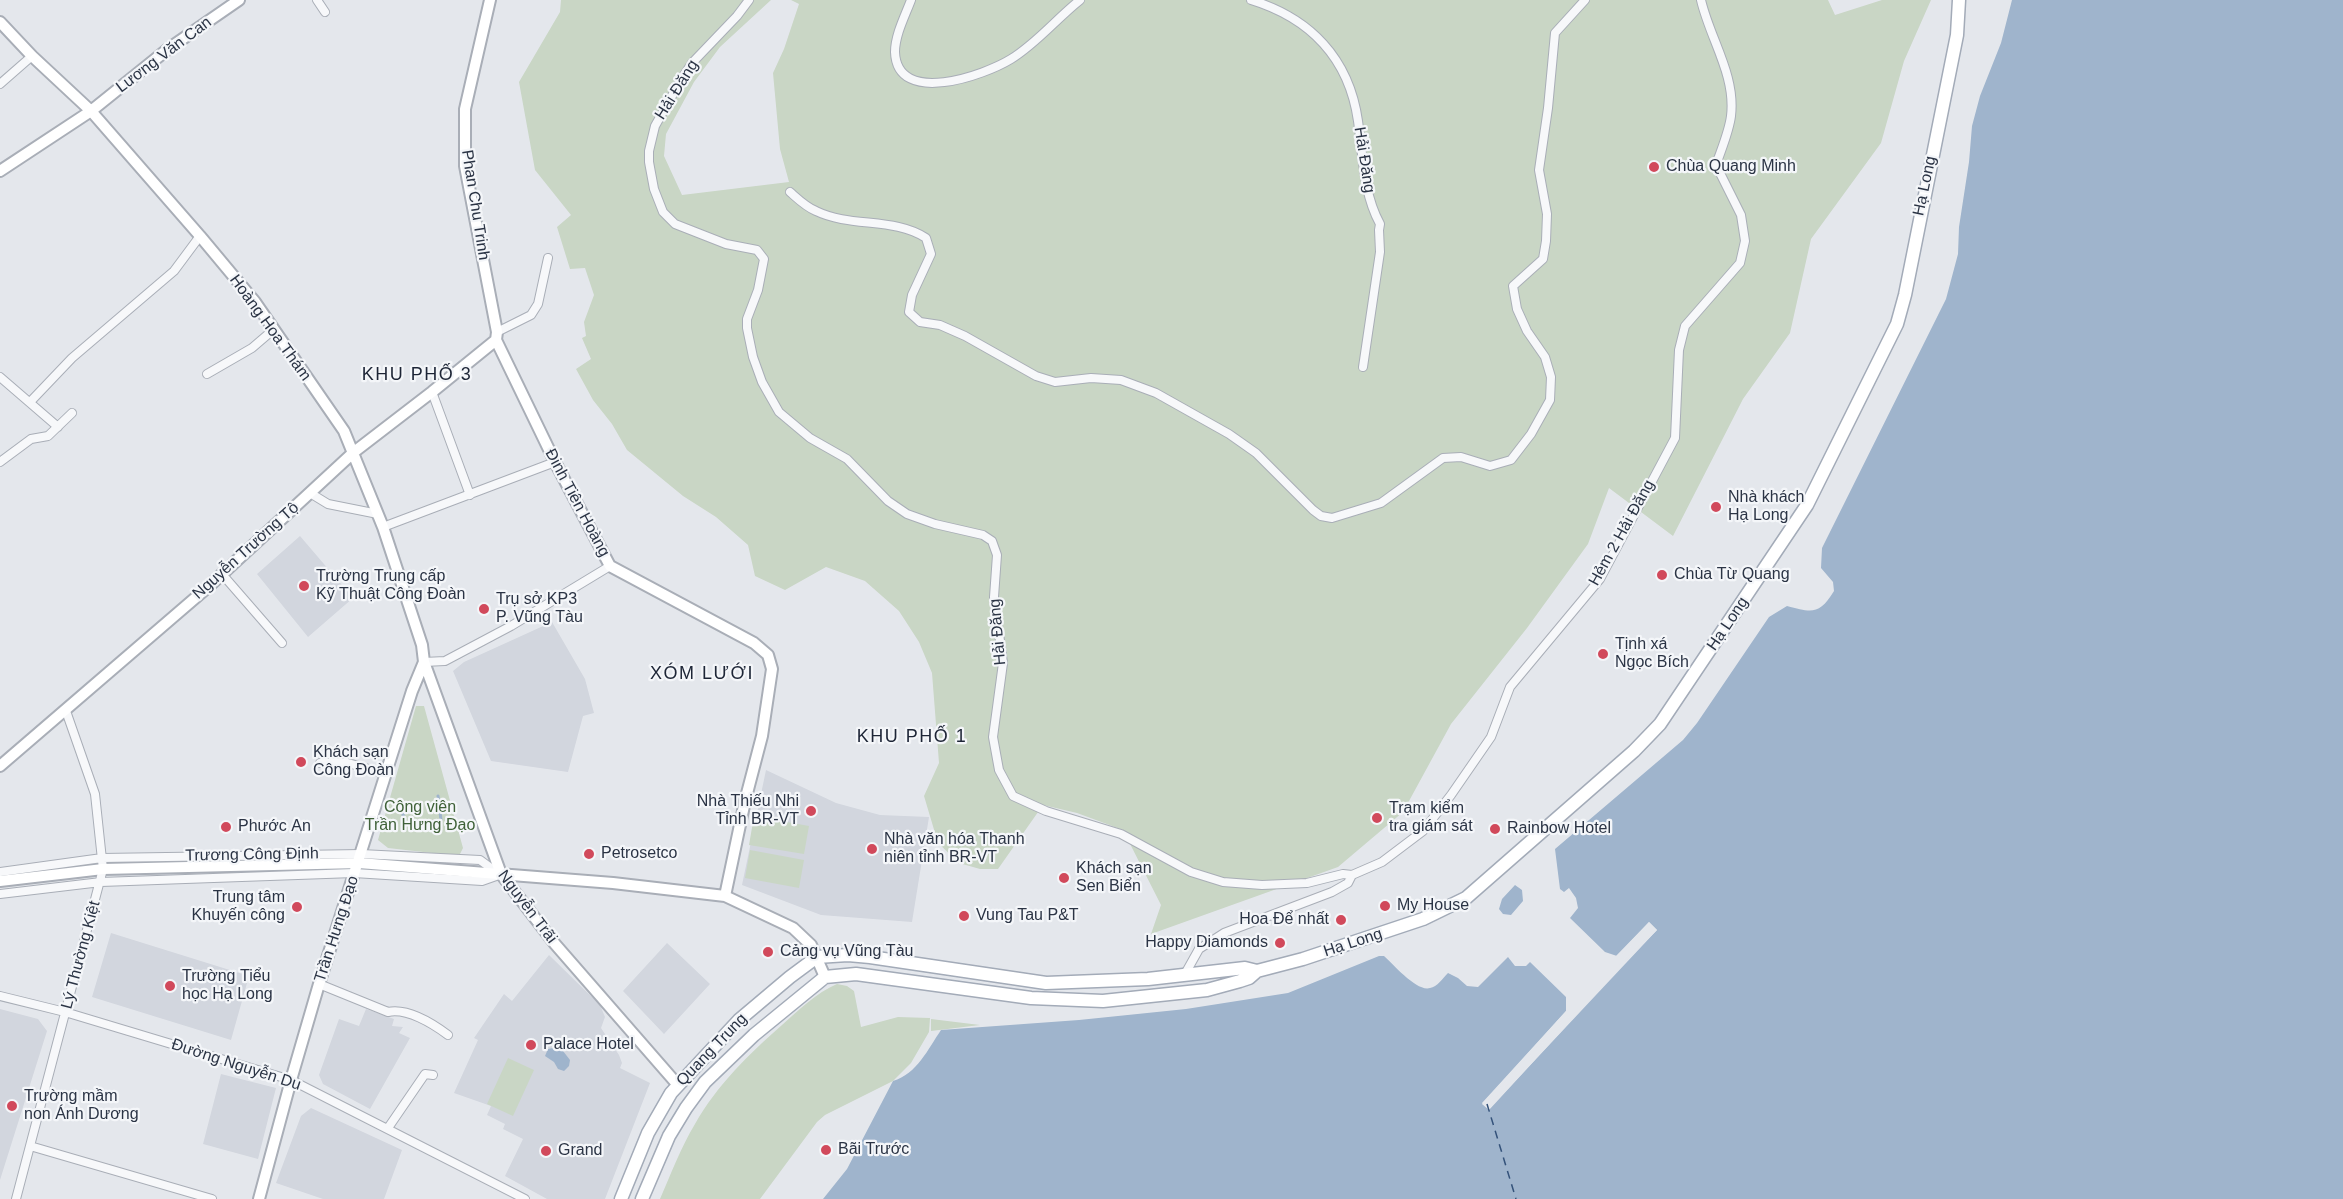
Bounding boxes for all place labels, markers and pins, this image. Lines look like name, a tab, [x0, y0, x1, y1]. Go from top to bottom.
place label: Chùa Quang Minh	[1666, 157, 1796, 177]
marker: Chùa Quang Minh	[1647, 160, 1661, 174]
place label: Nhà khách Hạ Long	[1728, 488, 1804, 526]
marker: Nhà khách Hạ Long	[1709, 500, 1723, 514]
place label: Chùa Từ Quang	[1674, 565, 1790, 585]
place label: Trường Trung cấp Kỹ Thuật Công Đoàn	[316, 567, 465, 605]
marker: Chùa Từ Quang	[1655, 568, 1669, 582]
marker: Trường Trung cấp Kỹ Thuật Công Đoàn	[297, 579, 311, 593]
place label: Trụ sở KP3 P. Vũng Tàu	[496, 590, 583, 628]
marker: Trụ sở KP3 P. Vũng Tàu	[477, 602, 491, 616]
place label: Tịnh xá Ngọc Bích	[1615, 635, 1689, 673]
marker: Tịnh xá Ngọc Bích	[1596, 647, 1610, 661]
place label: Khách sạn Công Đoàn	[313, 743, 394, 781]
marker: Khách sạn Công Đoàn	[294, 755, 308, 769]
place label: Nhà Thiếu Nhi Tỉnh BR-VT	[697, 792, 799, 830]
place label: Trạm kiểm tra giám sát	[1389, 799, 1473, 837]
marker: Nhà Thiếu Nhi Tỉnh BR-VT	[804, 804, 818, 818]
marker: Trạm kiểm tra giám sát	[1370, 811, 1384, 825]
place label: Phước An	[238, 817, 311, 837]
place label: Rainbow Hotel	[1507, 819, 1611, 839]
marker: Phước An	[219, 820, 233, 834]
marker: Rainbow Hotel	[1488, 822, 1502, 836]
place label: Nhà văn hóa Thanh niên tỉnh BR-VT	[884, 830, 1025, 868]
marker: Nhà văn hóa Thanh niên tỉnh BR-VT	[865, 842, 879, 856]
place label: Petrosetco	[601, 844, 677, 864]
marker: Petrosetco	[582, 847, 596, 861]
place label: Khách sạn Sen Biển	[1076, 859, 1152, 897]
marker: Khách sạn Sen Biển	[1057, 871, 1071, 885]
place label: Trung tâm Khuyến công	[192, 888, 285, 926]
place label: My House	[1397, 896, 1469, 916]
marker: My House	[1378, 899, 1392, 913]
marker: Trung tâm Khuyến công	[290, 900, 304, 914]
place label: Vung Tau P&T	[976, 906, 1079, 926]
marker: Vung Tau P&T	[957, 909, 971, 923]
place label: Hoa Để nhất	[1239, 910, 1329, 930]
marker: Hoa Để nhất	[1334, 913, 1348, 927]
place label: Happy Diamonds	[1145, 933, 1268, 953]
marker: Happy Diamonds	[1273, 936, 1287, 950]
place label: Cảng vụ Vũng Tàu	[780, 942, 913, 962]
marker: Cảng vụ Vũng Tàu	[761, 945, 775, 959]
place label: Trường Tiểu học Hạ Long	[182, 967, 273, 1005]
marker: Trường Tiểu học Hạ Long	[163, 979, 177, 993]
place label: Palace Hotel	[543, 1035, 634, 1055]
marker: Palace Hotel	[524, 1038, 538, 1052]
place label: Trường mầm non Ánh Dương	[24, 1087, 139, 1125]
marker: Trường mầm non Ánh Dương	[5, 1099, 19, 1113]
place label: Bãi Trước	[838, 1140, 909, 1160]
place label: Grand	[558, 1141, 602, 1161]
marker: Bãi Trước	[819, 1143, 833, 1157]
marker: Grand	[539, 1144, 553, 1158]

